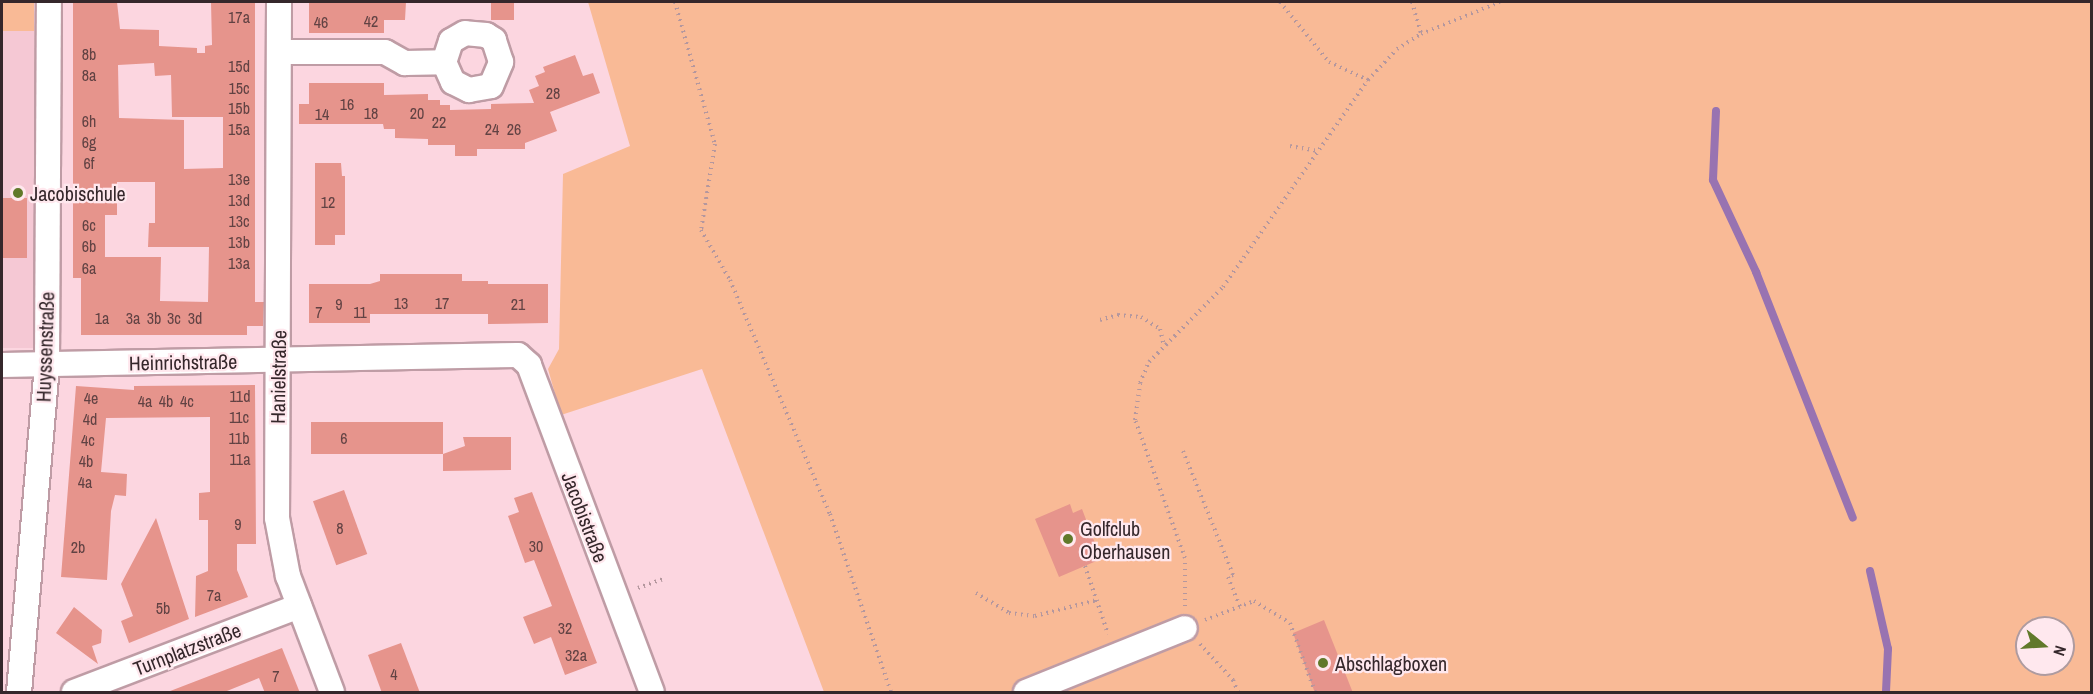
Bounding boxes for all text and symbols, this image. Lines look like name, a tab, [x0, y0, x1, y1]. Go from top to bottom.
house number: 17a	[228, 7, 250, 27]
house number: 42	[364, 11, 378, 31]
house number: 46	[314, 12, 328, 32]
house number: 8b	[82, 44, 96, 64]
house number: 15d	[228, 56, 250, 76]
house number: 8a	[82, 65, 96, 85]
house number: 15c	[228, 78, 250, 98]
house number: 28	[546, 83, 560, 103]
house number: 16	[340, 94, 354, 114]
house number: 15b	[228, 98, 250, 118]
house number: 18	[364, 103, 378, 123]
house number: 20	[410, 103, 424, 123]
house number: 14	[315, 104, 329, 124]
house number: 6h	[82, 111, 96, 131]
house number: 22	[432, 112, 446, 132]
house number: 15a	[228, 119, 250, 139]
house number: 24	[485, 119, 499, 139]
house number: 26	[507, 119, 521, 139]
house number: 6g	[82, 132, 96, 152]
house number: 6f	[84, 153, 94, 173]
house number: 13e	[228, 169, 250, 189]
place label: Jacobischule	[30, 181, 126, 205]
marker: Jacobischule	[11, 186, 25, 200]
house number: 13d	[228, 190, 250, 210]
house number: 12	[321, 192, 335, 212]
house number: 13c	[228, 211, 250, 231]
house number: 6c	[82, 215, 96, 235]
house number: 13b	[228, 232, 250, 252]
house number: 6b	[82, 236, 96, 256]
house number: 13a	[228, 253, 250, 273]
house number: 6a	[82, 258, 96, 278]
street label: Huyssenstraße	[31, 291, 59, 403]
house number: 13	[394, 293, 408, 313]
house number: 17	[435, 293, 449, 313]
house number: 9	[335, 294, 343, 314]
house number: 21	[511, 294, 525, 314]
house number: 7	[315, 302, 323, 322]
house number: 11	[353, 302, 367, 322]
house number: 1a	[95, 308, 109, 328]
house number: 3a	[126, 308, 140, 328]
house number: 3b	[147, 308, 161, 328]
house number: 3c	[167, 308, 181, 328]
house number: 3d	[188, 308, 202, 328]
street label: Hanielstraße	[265, 330, 291, 424]
street label: Heinrichstraße	[129, 349, 237, 375]
house number: 11d	[230, 386, 250, 406]
house number: 4e	[84, 388, 98, 408]
house number: 4a	[138, 391, 152, 411]
house number: 4b	[159, 391, 173, 411]
house number: 4c	[180, 391, 194, 411]
house number: 11c	[229, 407, 249, 427]
house number: 4d	[83, 409, 97, 429]
house number: 11b	[229, 428, 249, 448]
house number: 6	[340, 428, 348, 448]
house number: 4c	[81, 430, 95, 450]
house number: 11a	[230, 449, 250, 469]
house number: 4b	[79, 451, 93, 471]
street label: Jacobistraße	[557, 468, 613, 566]
house number: 4a	[78, 472, 92, 492]
house number: 9	[234, 514, 242, 534]
place label: Golfclub Oberhausen	[1080, 516, 1170, 563]
house number: 8	[336, 518, 344, 538]
marker: Golfclub Oberhausen	[1061, 532, 1075, 546]
house number: 30	[529, 536, 543, 556]
house number: 2b	[71, 537, 85, 557]
house number: 7a	[207, 585, 221, 605]
house number: 5b	[156, 598, 170, 618]
north arrow	[2015, 616, 2075, 676]
street label: Turnplatzstraße	[130, 617, 244, 681]
house number: 32	[558, 618, 572, 638]
text: N	[2048, 643, 2072, 659]
house number: 32a	[565, 645, 587, 665]
place label: Abschlagboxen	[1335, 651, 1447, 675]
marker: Abschlagboxen	[1316, 656, 1330, 670]
house number: 4	[390, 664, 398, 684]
house number: 7	[272, 666, 280, 686]

